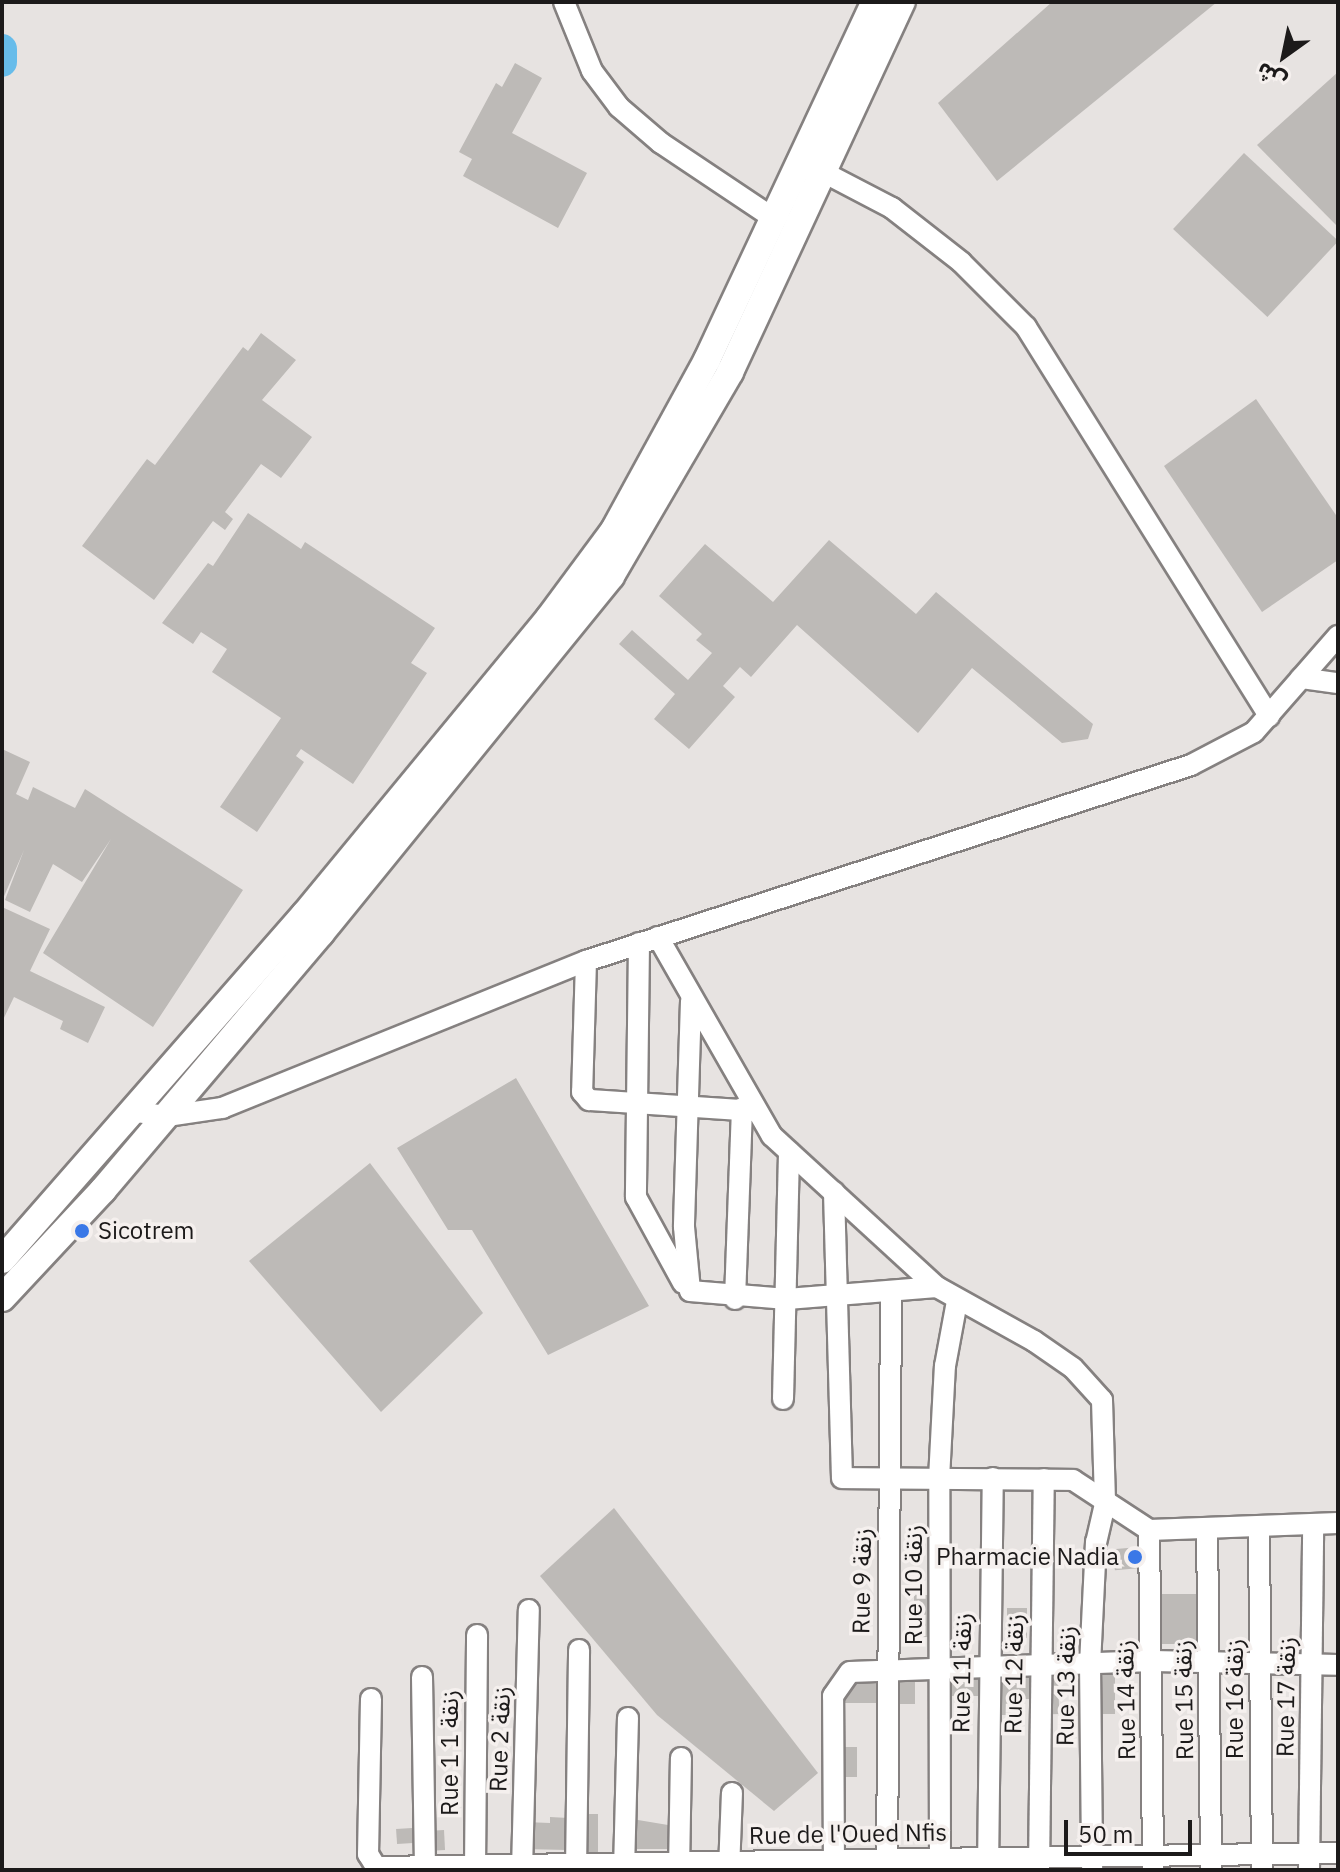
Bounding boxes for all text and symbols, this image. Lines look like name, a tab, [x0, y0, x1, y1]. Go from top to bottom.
north arrow	[1244, 16, 1324, 96]
text: ش	[1250, 56, 1291, 97]
place label: Sicotrem	[98, 1217, 195, 1245]
marker: Sicotrem	[73, 1222, 91, 1240]
street label: Rue 10 زنقة	[900, 1525, 928, 1645]
street label: Rue 9 زنقة	[847, 1528, 877, 1634]
place label: Pharmacie Nadia	[936, 1543, 1119, 1571]
marker: Pharmacie Nadia	[1126, 1548, 1144, 1566]
street label: Rue 11 زنقة	[947, 1613, 977, 1733]
street label: Rue 12 زنقة	[999, 1614, 1029, 1734]
street label: Rue 13 زنقة	[1051, 1626, 1081, 1746]
street label: Rue 17 زنقة	[1271, 1637, 1301, 1757]
street label: Rue 16 زنقة	[1221, 1639, 1249, 1759]
street label: Rue 14 زنقة	[1111, 1640, 1141, 1760]
street label: Rue 15 زنقة	[1169, 1640, 1199, 1760]
street label: Rue 2 زنقة	[484, 1686, 516, 1792]
street label: Rue 1 زنقة 1	[436, 1690, 464, 1816]
scale bar	[1068, 1804, 1196, 1854]
street label: Rue de l'Oued Nfis	[749, 1818, 947, 1850]
text: 50 m	[1078, 1818, 1133, 1850]

